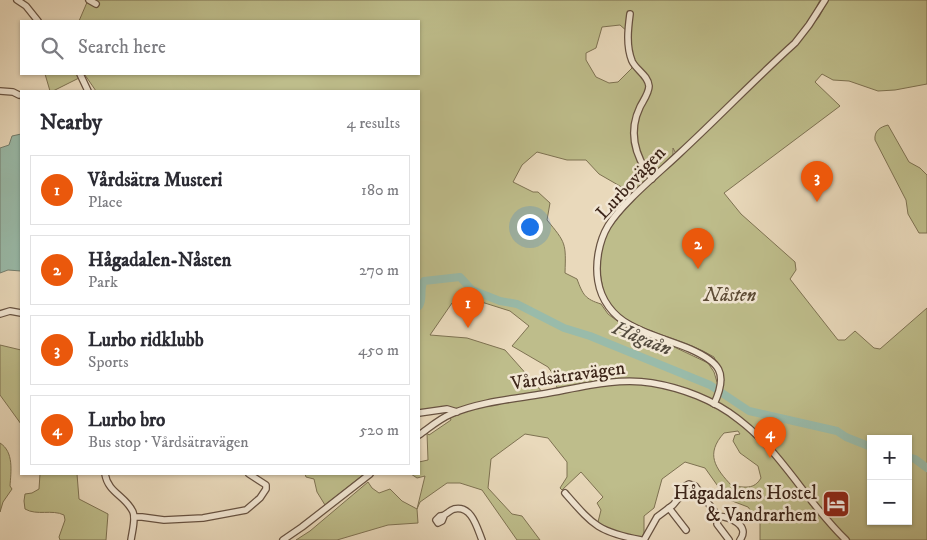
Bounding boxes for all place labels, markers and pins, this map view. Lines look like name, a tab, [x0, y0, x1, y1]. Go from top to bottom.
pin: 3	[801, 161, 833, 202]
pin: 2	[682, 228, 714, 269]
pin: 1	[452, 287, 484, 328]
pin: 4	[754, 417, 786, 458]
place label: Hågadalens Hostel & Vandrarhem	[673, 482, 817, 527]
hotel icon: Hågadalens Hostel & Vandrarhem	[821, 489, 851, 519]

